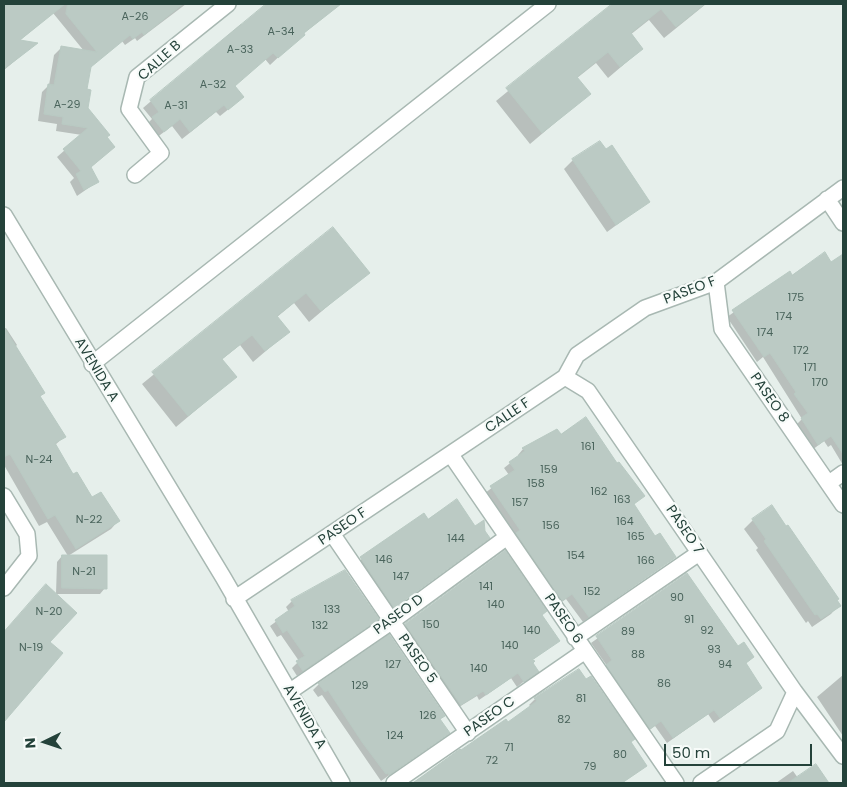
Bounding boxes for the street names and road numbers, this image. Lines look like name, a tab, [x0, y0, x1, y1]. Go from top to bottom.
street label: CALLE B	[135, 37, 185, 85]
street label: PASEO F	[661, 273, 719, 309]
street label: AVENIDA A	[70, 335, 122, 405]
street label: PASEO 8	[746, 370, 792, 426]
street label: CALLE F	[482, 395, 534, 437]
street label: PASEO 7	[662, 502, 706, 558]
street label: PASEO F	[316, 505, 370, 549]
street label: PASEO D	[371, 591, 427, 639]
street label: PASEO 6	[540, 591, 586, 647]
street label: PASEO 5	[394, 631, 440, 687]
street label: AVENIDA A	[279, 682, 329, 752]
street label: PASEO C	[461, 693, 519, 741]

